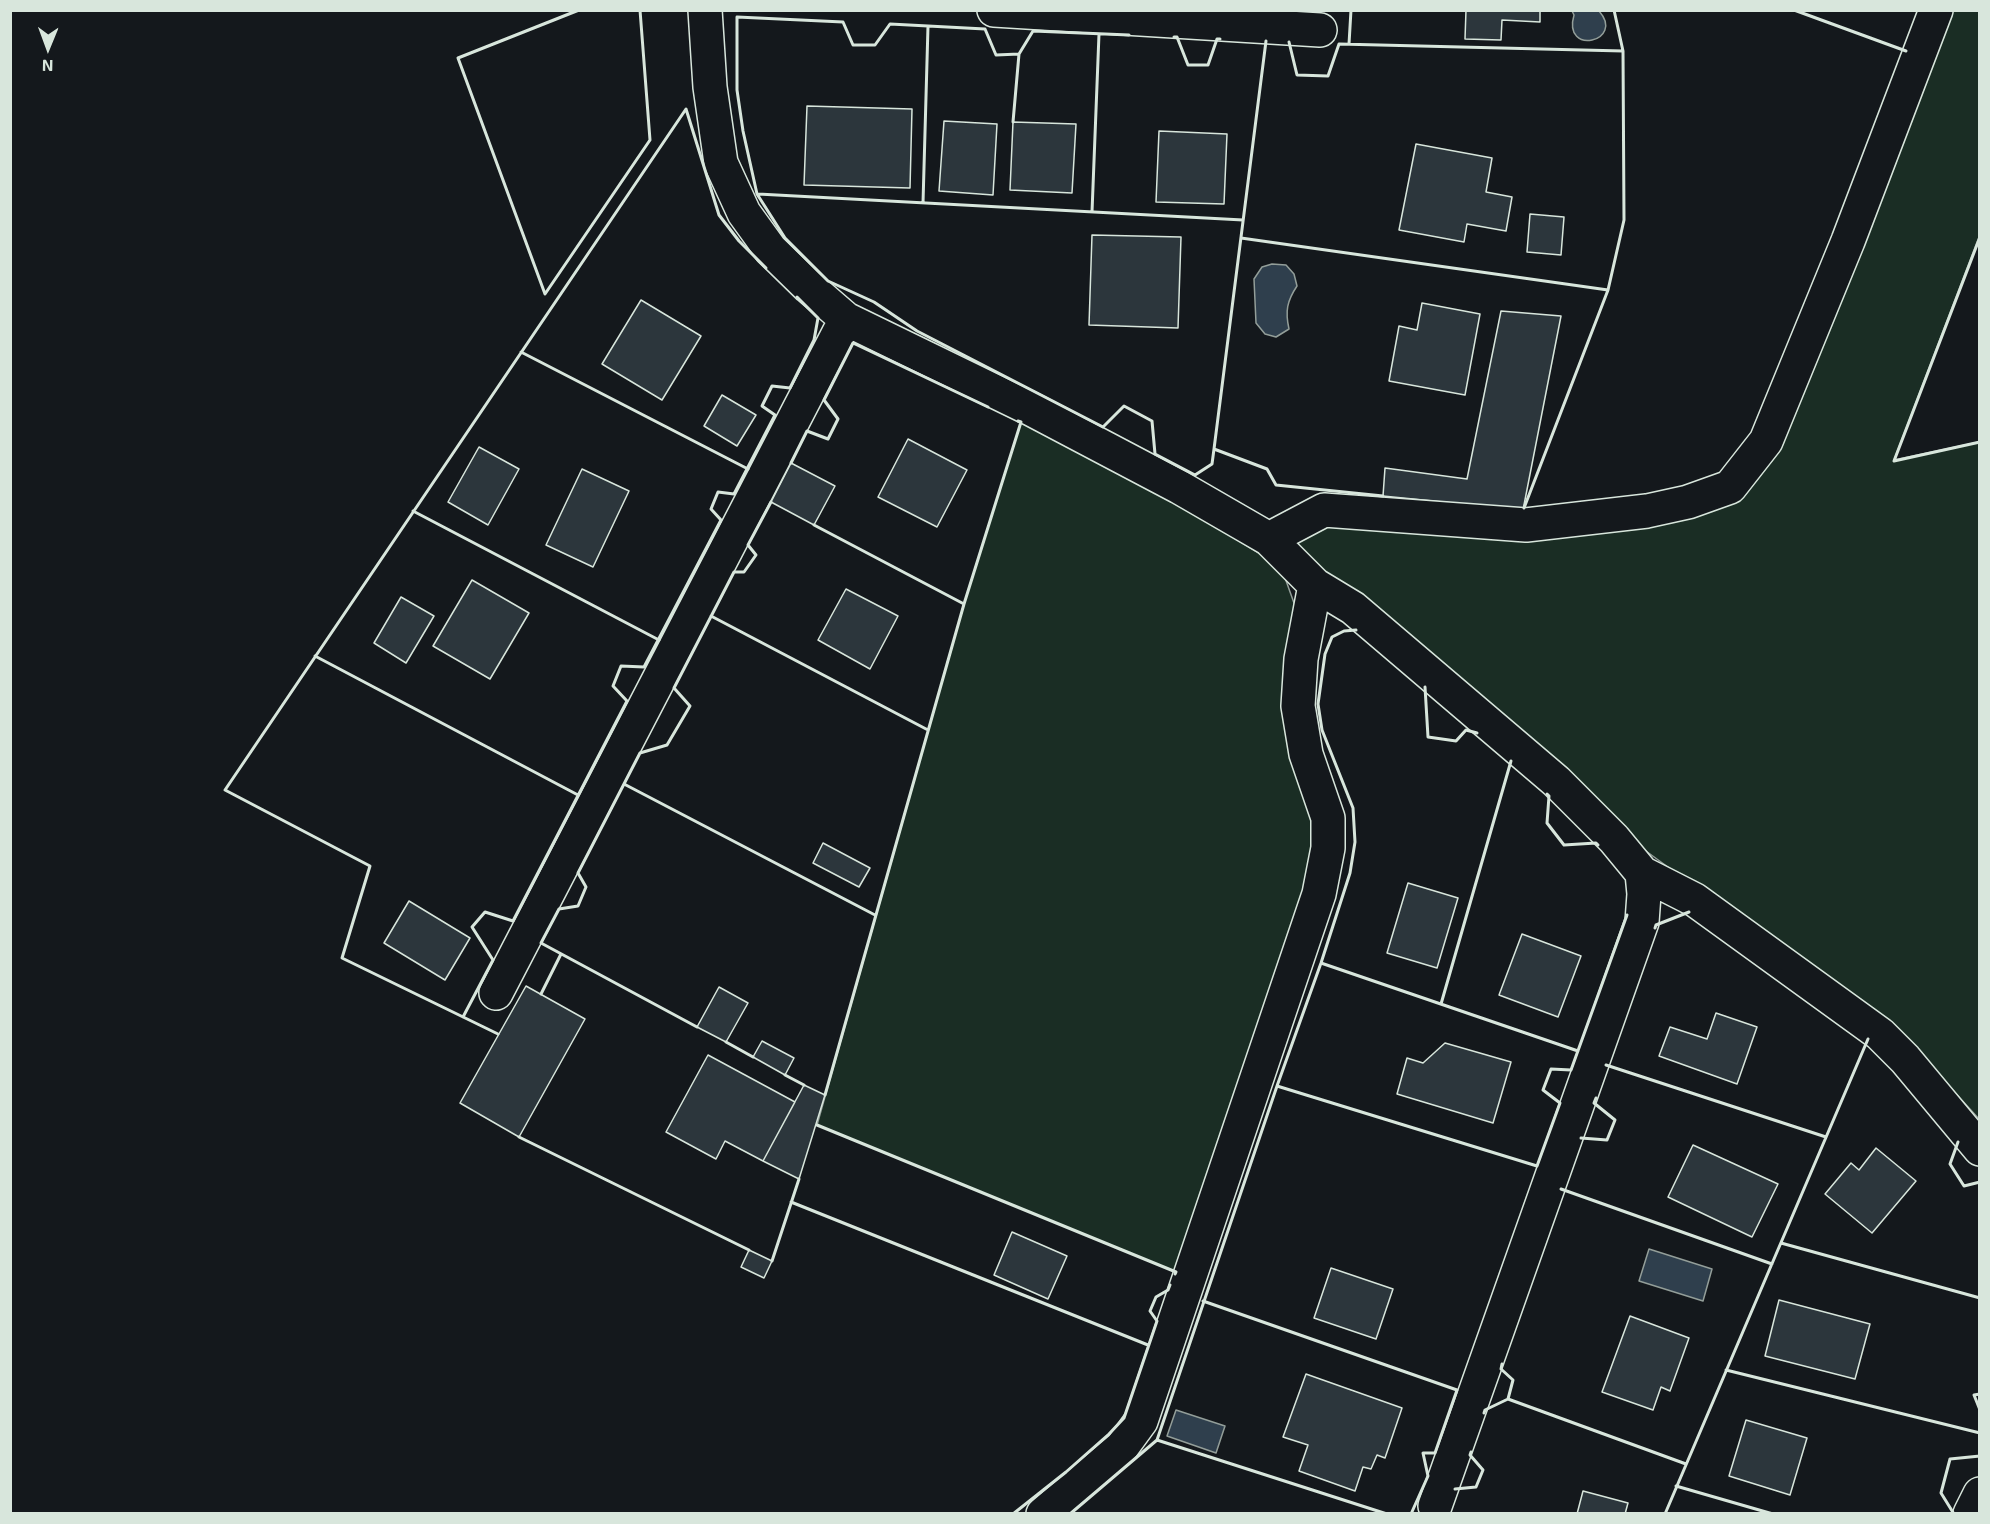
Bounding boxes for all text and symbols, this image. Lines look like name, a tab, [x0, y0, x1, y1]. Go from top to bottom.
north arrow	[18, 18, 78, 78]
text: N	[42, 57, 54, 76]

